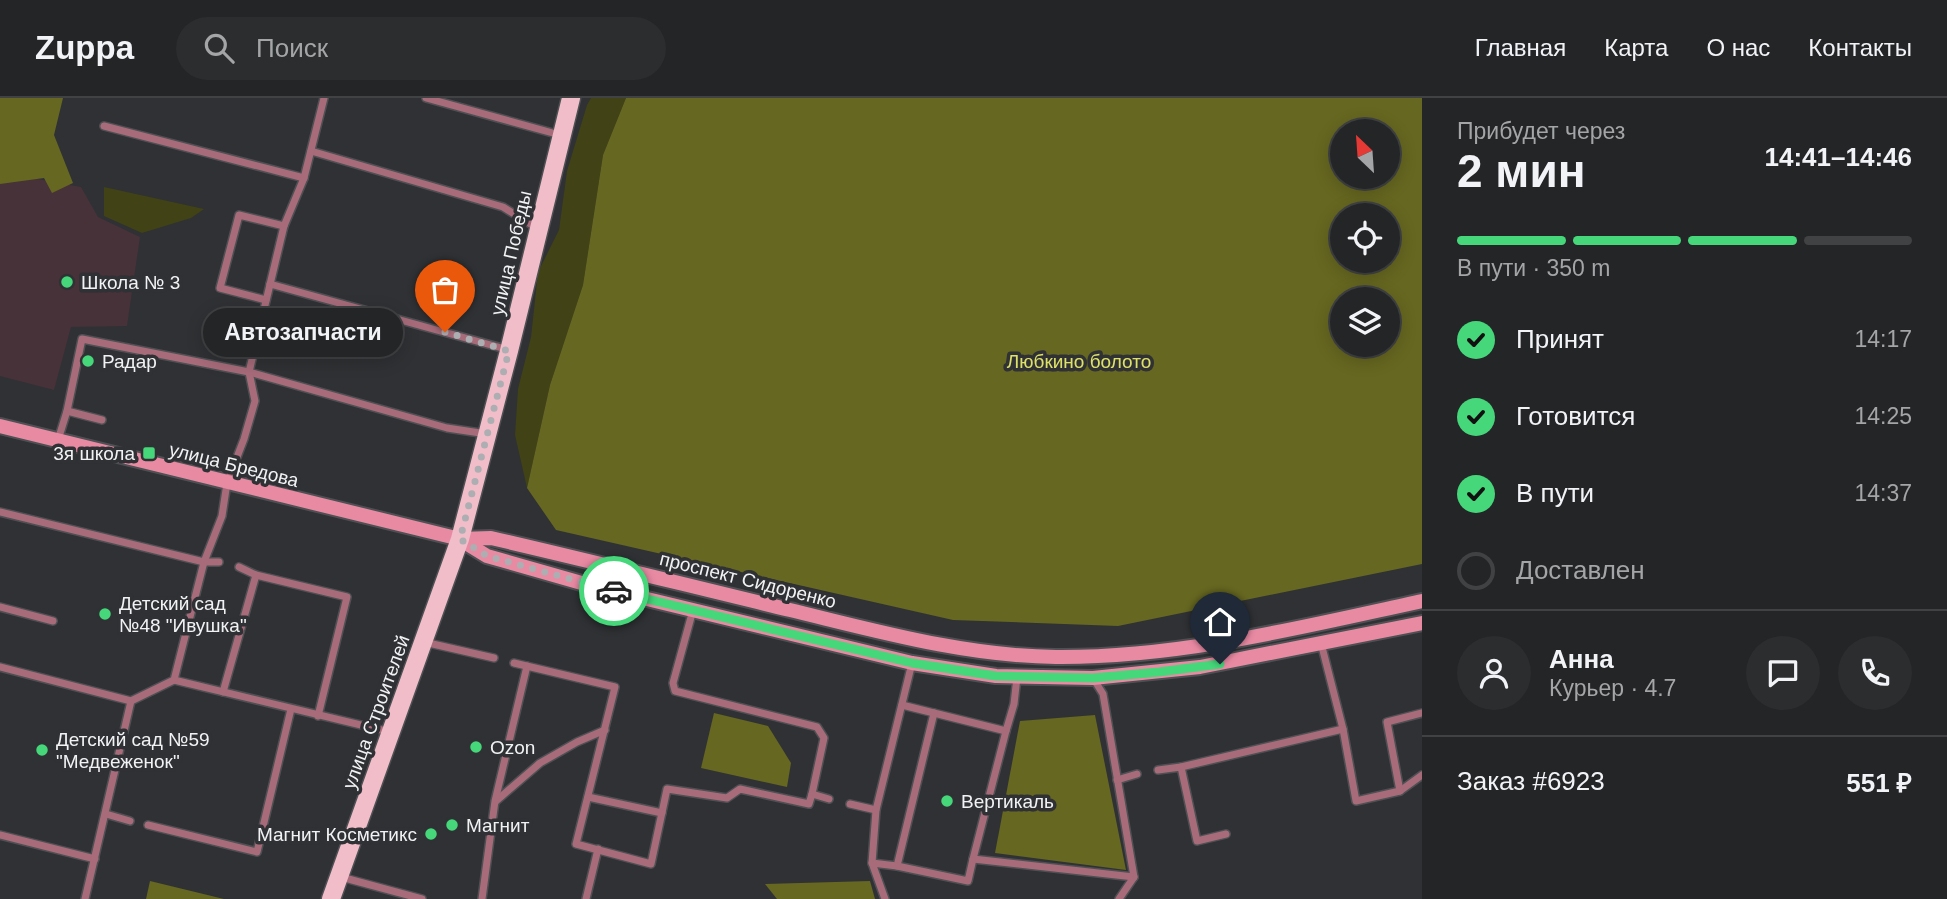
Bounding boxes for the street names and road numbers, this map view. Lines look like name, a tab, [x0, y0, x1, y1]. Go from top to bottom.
street label: улица Победы	[486, 189, 536, 317]
street label: улица Бредова	[167, 439, 301, 491]
street label: проспект Сидоренко	[658, 548, 838, 612]
street label: улица Строителей	[338, 632, 414, 792]

